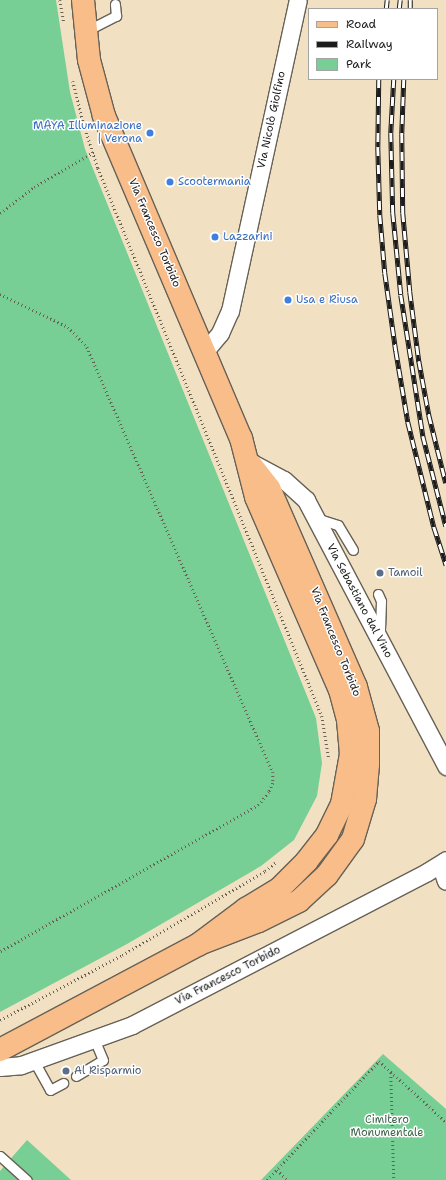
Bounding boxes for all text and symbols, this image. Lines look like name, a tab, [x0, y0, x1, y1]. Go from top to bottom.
legend	[308, 8, 438, 80]
text: Road	[346, 16, 376, 32]
text: Railway	[346, 36, 393, 52]
text: Park	[346, 56, 372, 72]
street label: Via Nicolò Giolfino	[255, 70, 289, 170]
place label: MAYA Illuminazione | Verona	[33, 120, 142, 146]
marker: MAYA Illuminazione | Verona	[145, 128, 155, 138]
place label: Scootermania	[178, 175, 251, 189]
street label: Via Francesco Torbido	[125, 177, 183, 289]
marker: Scootermania	[165, 177, 175, 187]
place label: Lazzarini	[223, 230, 273, 244]
marker: Lazzarini	[210, 232, 220, 242]
place label: Usa e Riusa	[296, 293, 358, 307]
marker: Usa e Riusa	[283, 295, 293, 305]
street label: Via Sebastiano dal Vino	[323, 542, 395, 660]
place label: Tamoil	[388, 566, 423, 580]
marker: Tamoil	[375, 568, 385, 578]
street label: Via Francesco Torbido	[307, 585, 363, 699]
street label: Via Francesco Torbido	[173, 944, 283, 1008]
place label: Al Risparmio	[74, 1064, 141, 1078]
marker: Al Risparmio	[61, 1066, 71, 1076]
park label: Cimitero Monumentale	[350, 1114, 424, 1140]

